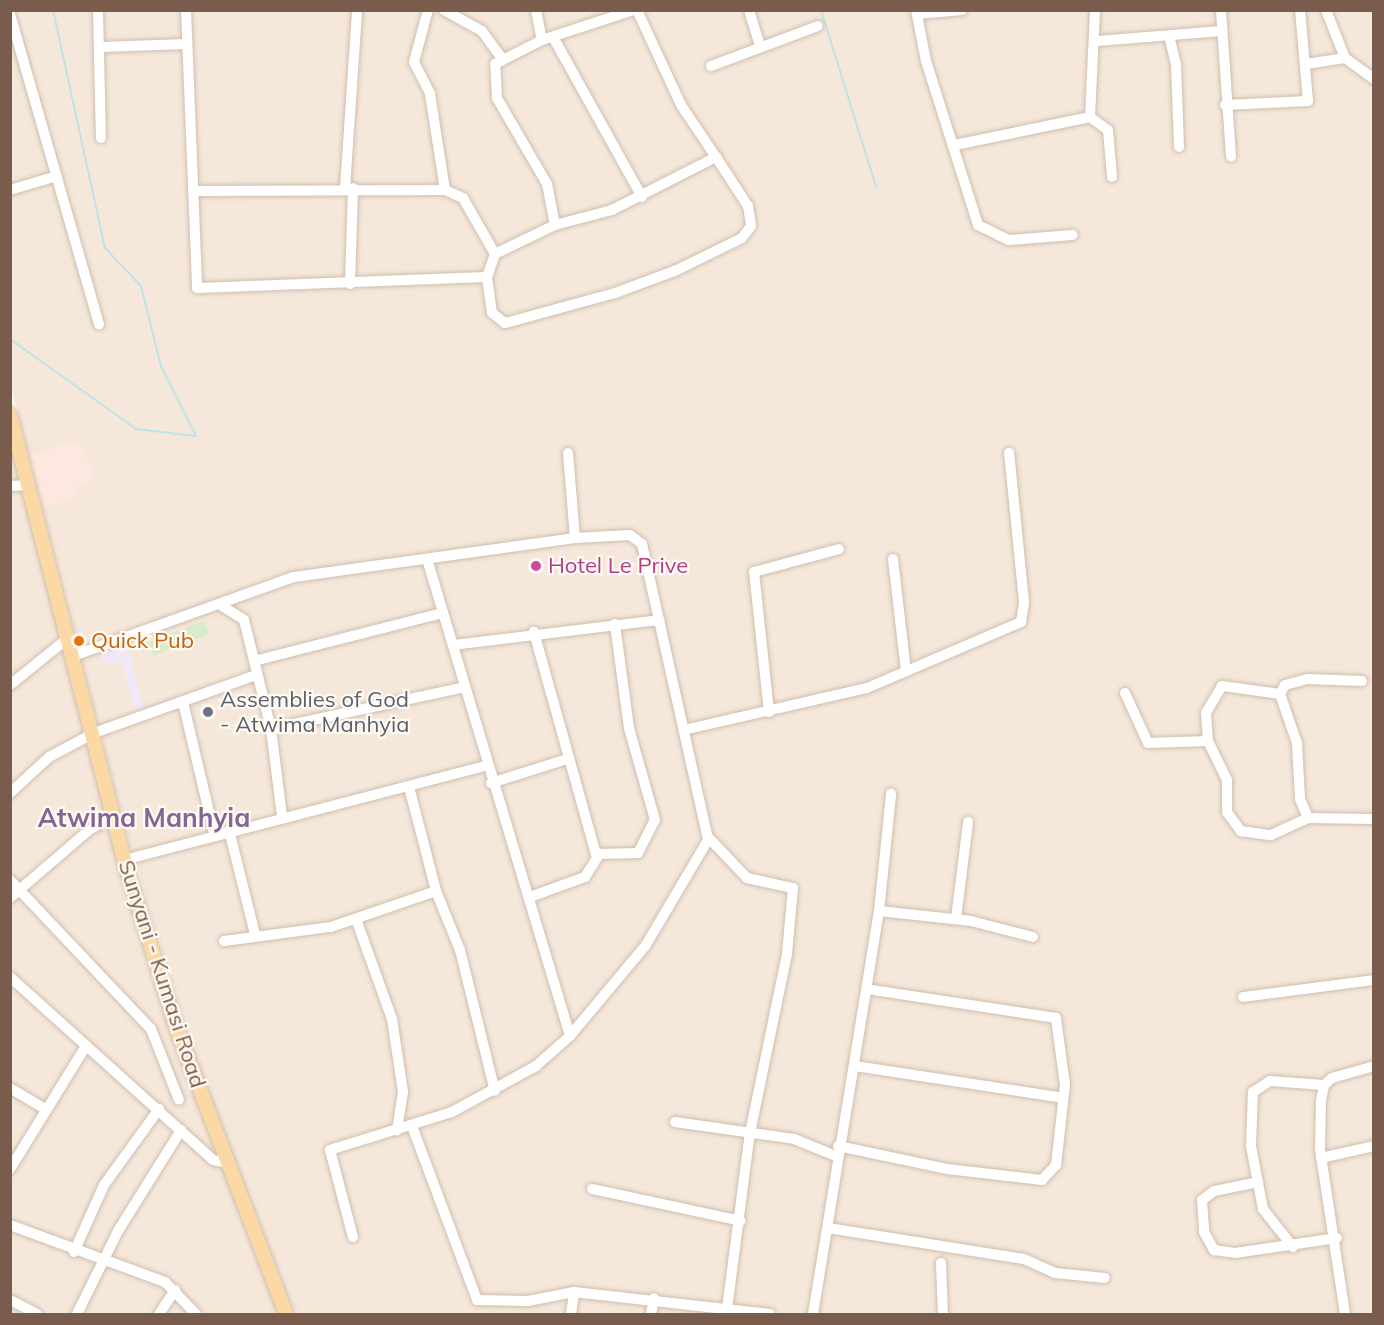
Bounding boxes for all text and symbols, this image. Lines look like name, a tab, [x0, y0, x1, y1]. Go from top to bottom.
place label: Hotel Le Prive	[548, 553, 688, 579]
marker: Hotel Le Prive	[529, 559, 543, 573]
place label: Quick Pub	[91, 628, 194, 654]
marker: Quick Pub	[72, 634, 86, 648]
place label: Assemblies of God - Atwima Manhyia	[220, 686, 409, 738]
marker: Assemblies of God - Atwima Manhyia	[201, 705, 215, 719]
district label: Atwima Manhyia	[38, 802, 250, 834]
street label: Sunyani - Kumasi Road	[113, 857, 211, 1091]

